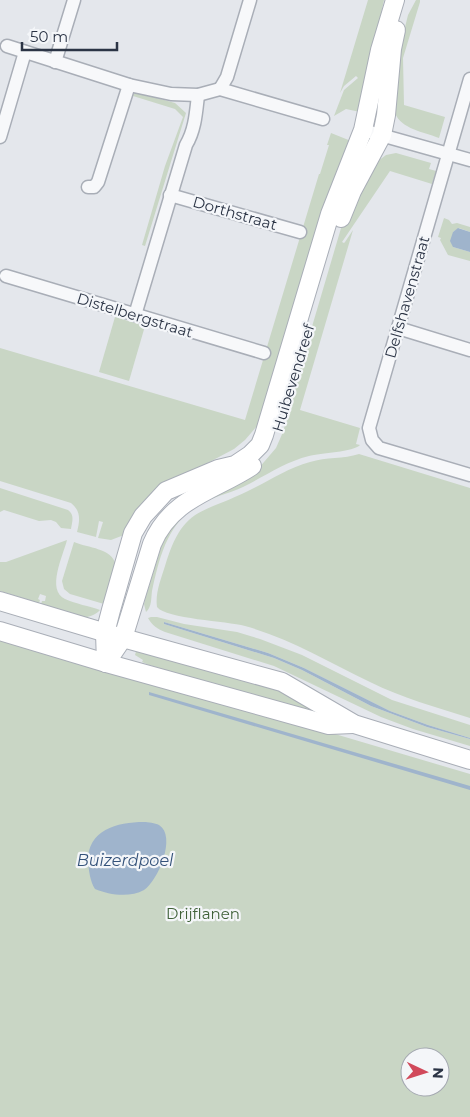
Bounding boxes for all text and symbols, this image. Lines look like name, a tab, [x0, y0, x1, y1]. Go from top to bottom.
scale bar	[22, 20, 118, 52]
text: 50 m	[30, 27, 68, 46]
street label: Dorthstraat	[191, 192, 279, 234]
street label: Delfshavenstraat	[380, 234, 434, 360]
street label: Distelbergstraat	[75, 288, 195, 342]
street label: Huibevendreef	[268, 321, 319, 434]
water label: Buizerdpoel	[77, 851, 174, 870]
park label: Drijflanen	[166, 904, 240, 923]
north arrow	[400, 1047, 450, 1097]
text: N	[429, 1067, 447, 1079]

